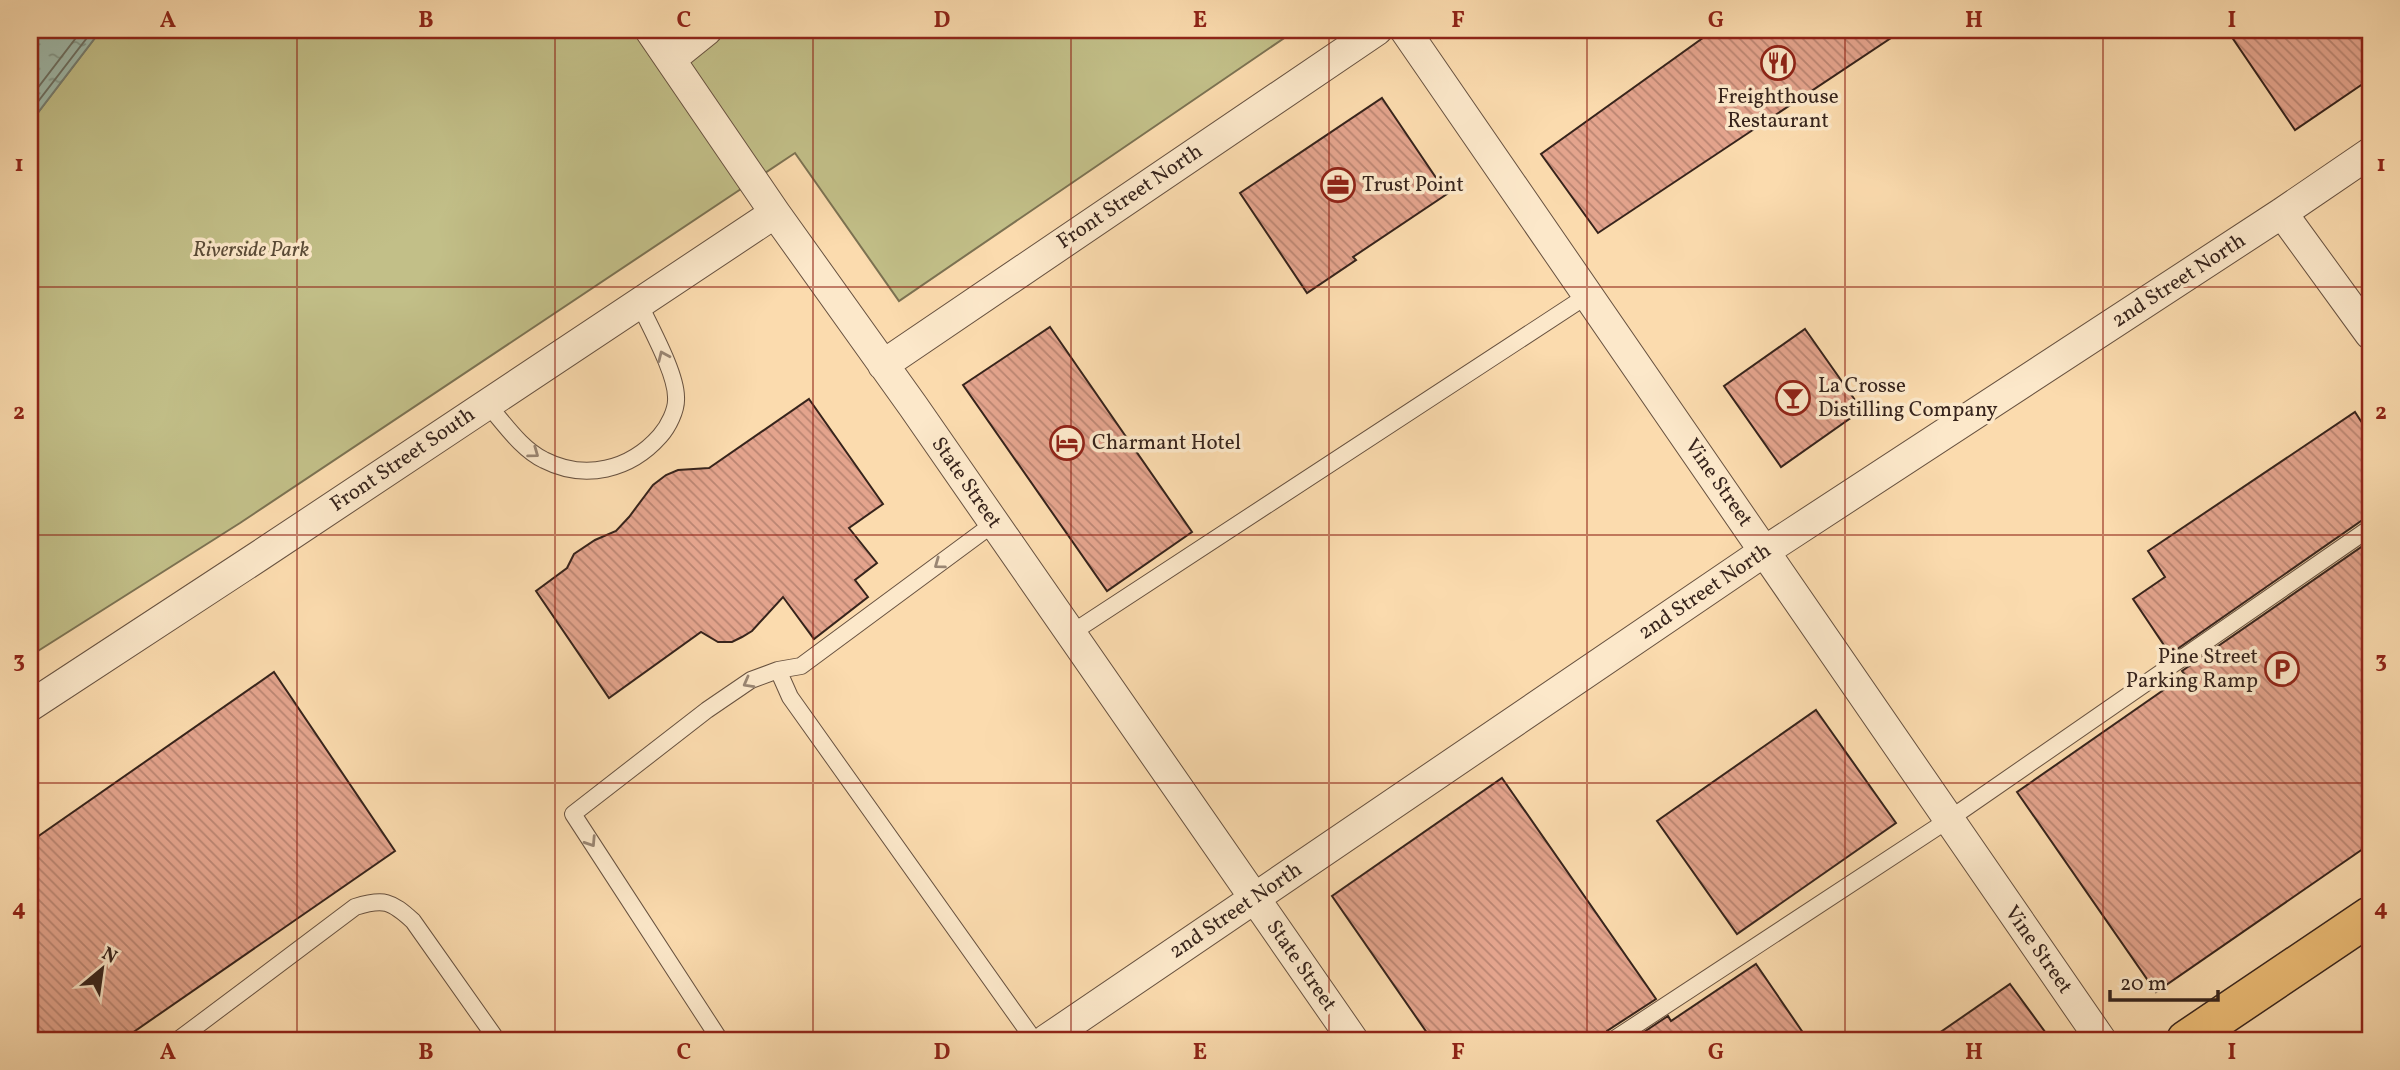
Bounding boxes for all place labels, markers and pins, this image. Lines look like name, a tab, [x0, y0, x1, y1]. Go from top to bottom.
restaurant icon: Freighthouse Restaurant	[1759, 44, 1797, 82]
place label: Freighthouse Restaurant	[1717, 83, 1839, 136]
office icon: Trust Point	[1319, 166, 1357, 204]
place label: Trust Point	[1362, 171, 1464, 200]
place label: La Crosse Distilling Company	[1818, 372, 1998, 425]
bar icon: La Crosse Distilling Company	[1774, 379, 1812, 417]
hotel icon: Charmant Hotel	[1048, 424, 1086, 462]
place label: Charmant Hotel	[1092, 429, 1241, 458]
place label: Pine Street Parking Ramp	[2126, 643, 2258, 696]
parking icon: Pine Street Parking Ramp	[2263, 650, 2301, 688]

